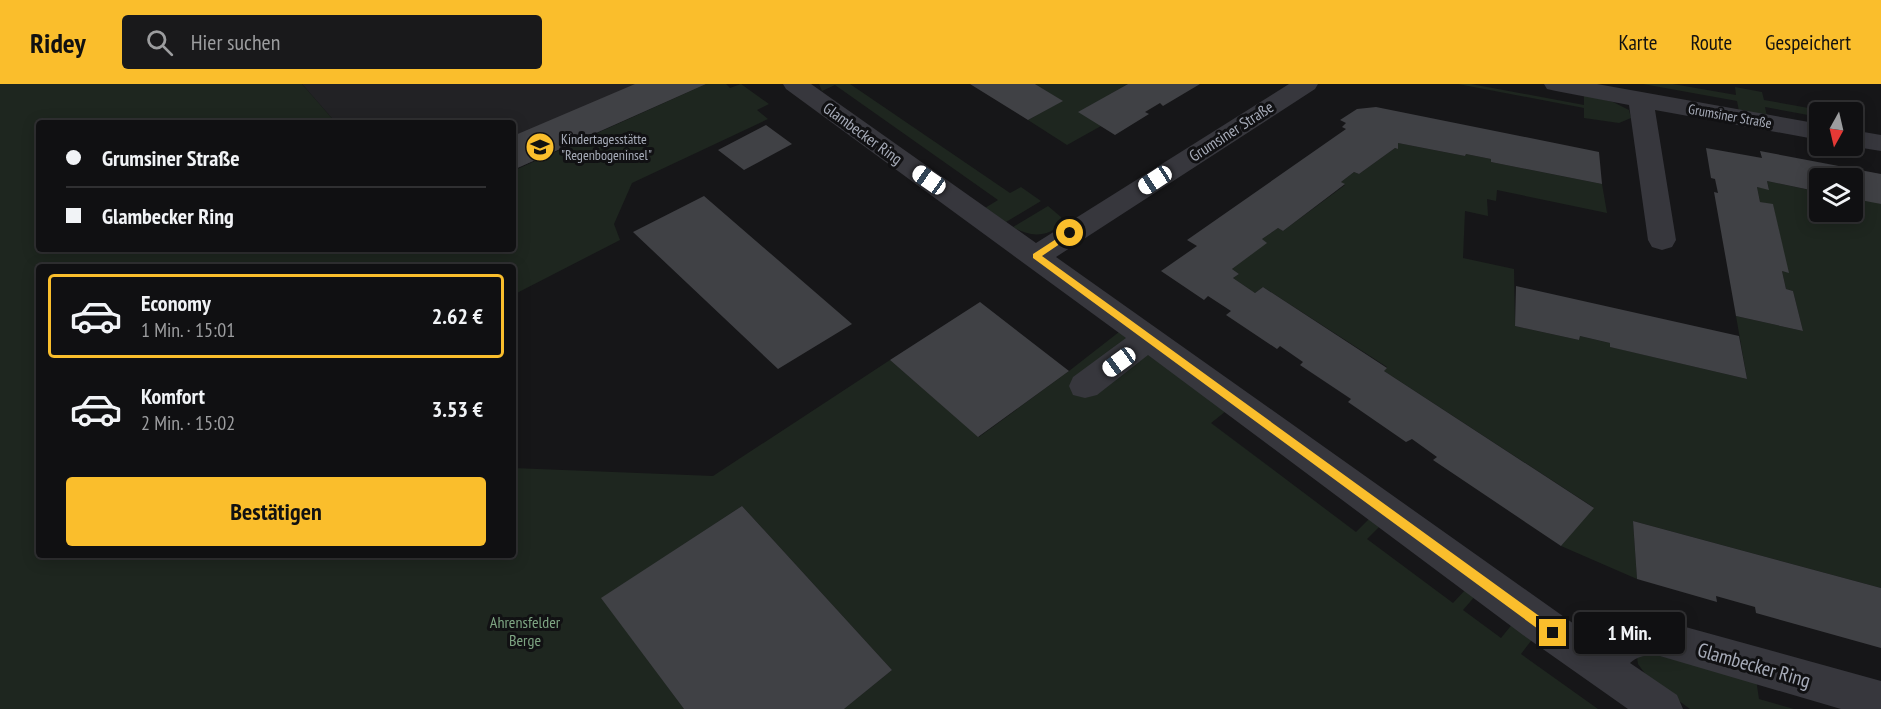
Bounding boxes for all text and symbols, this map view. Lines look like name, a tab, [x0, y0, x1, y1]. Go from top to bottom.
search box	[122, 15, 542, 69]
text: Ridey	[30, 24, 86, 61]
icon: search	[143, 26, 176, 59]
text: Hier suchen	[191, 28, 280, 56]
text: Karte	[1619, 29, 1657, 56]
text: Route	[1690, 29, 1732, 56]
text: Gespeichert	[1765, 29, 1851, 56]
street label: Grumsiner Straße	[1185, 96, 1277, 166]
street label: Glambecker Ring	[819, 98, 907, 168]
street label: Grumsiner Straße	[1687, 100, 1773, 132]
north arrow	[1809, 102, 1863, 156]
map controls	[1809, 102, 1863, 222]
place label: Kindertagesstätte "Regenbogeninsel"	[561, 130, 652, 164]
school or university icon: Kindertagesstätte "Regenbogeninsel"	[524, 131, 556, 163]
text: Grumsiner Straße	[102, 144, 240, 172]
car	[909, 162, 949, 198]
car	[1135, 163, 1175, 197]
button: layers	[1809, 168, 1863, 222]
text: Glambecker Ring	[102, 202, 234, 230]
route start	[1056, 219, 1083, 246]
icon: car	[69, 289, 123, 343]
text: Economy	[141, 289, 211, 317]
text: 2.62 €	[432, 302, 483, 330]
text: 1 Min. · 15:01	[141, 317, 235, 343]
car	[1099, 344, 1139, 380]
icon: car	[69, 382, 123, 436]
text: Komfort	[141, 382, 205, 410]
text: 3.53 €	[432, 395, 483, 423]
text: 2 Min. · 15:02	[141, 410, 235, 436]
button: Bestätigen	[66, 477, 486, 546]
park label: Ahrensfelder Berge	[490, 612, 561, 650]
callout: 1 Min.	[1574, 612, 1685, 654]
route end	[1539, 619, 1566, 646]
text: 1 Min.	[1607, 620, 1652, 646]
street label: Glambecker Ring	[1695, 636, 1813, 694]

